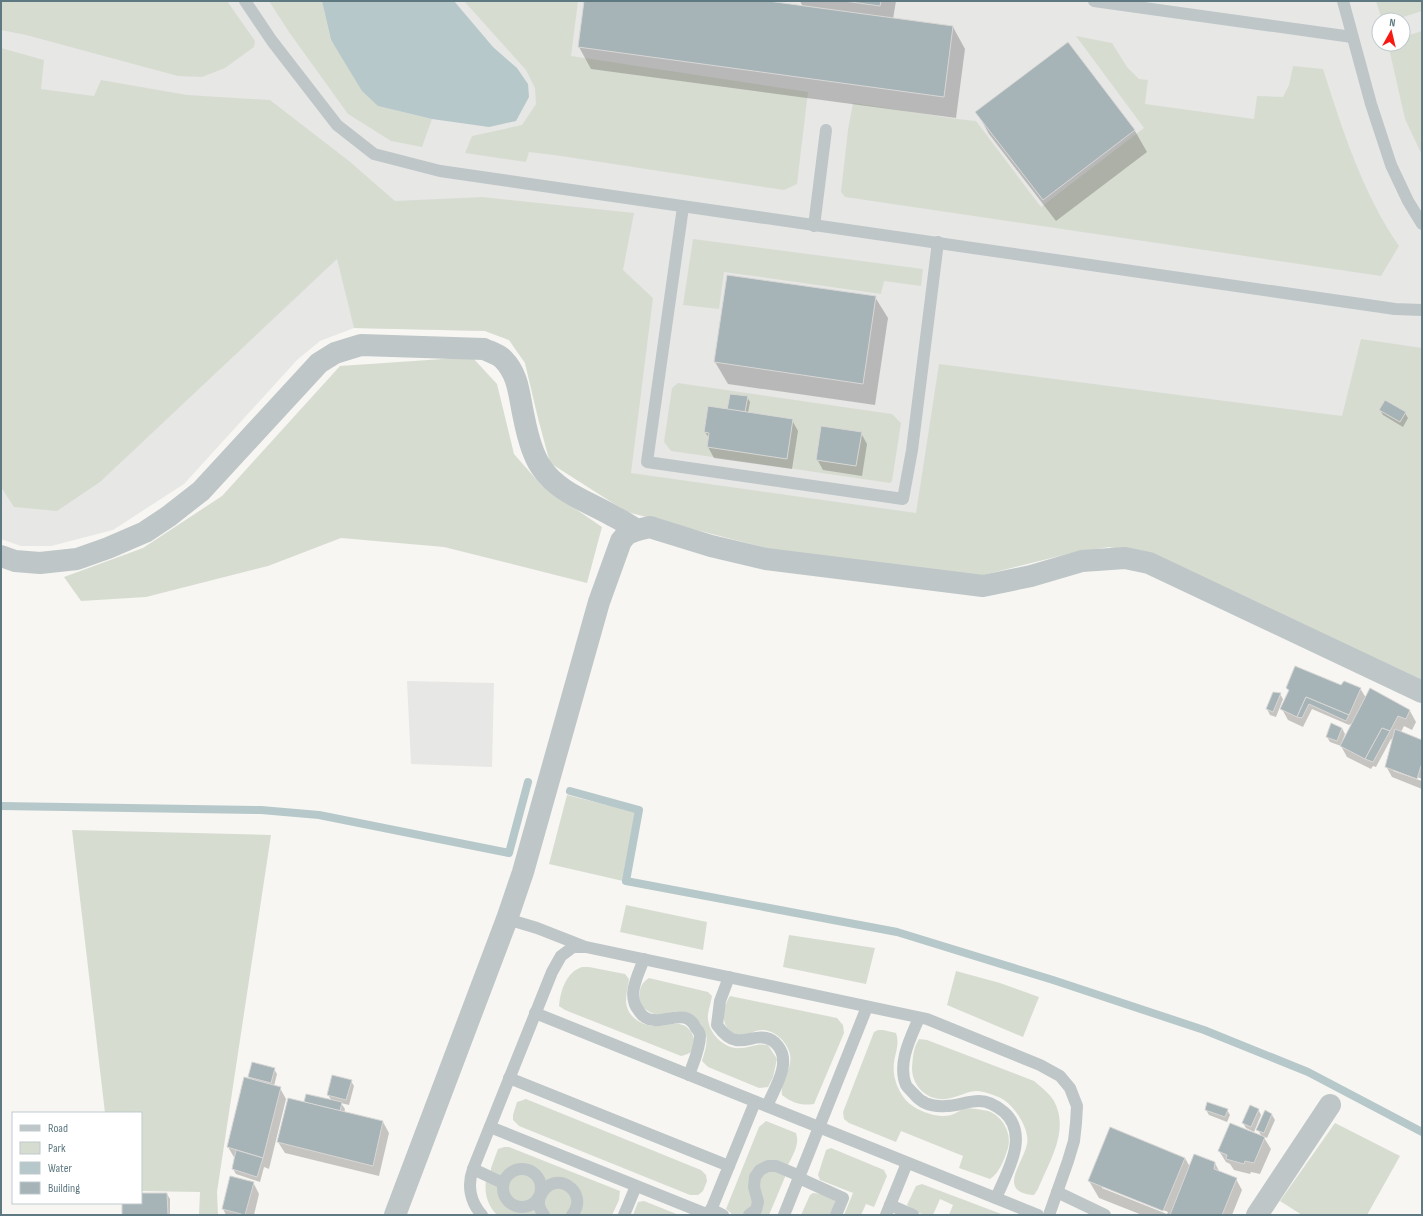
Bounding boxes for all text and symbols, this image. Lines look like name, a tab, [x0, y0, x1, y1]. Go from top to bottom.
north arrow	[1371, 12, 1411, 52]
text: N	[1389, 16, 1396, 29]
legend	[12, 1112, 142, 1204]
text: Road	[48, 1121, 68, 1136]
text: Park	[48, 1141, 66, 1156]
text: Water	[48, 1161, 72, 1176]
text: Building	[48, 1181, 80, 1196]

